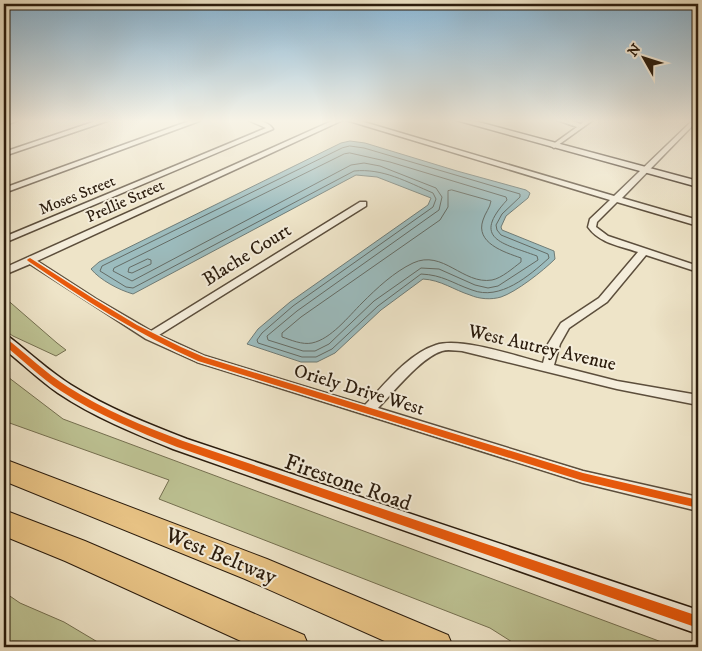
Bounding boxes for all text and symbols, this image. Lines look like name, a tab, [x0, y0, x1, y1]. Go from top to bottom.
north arrow	[620, 32, 670, 82]
text: N	[624, 40, 646, 61]
street label: Moses Street	[36, 171, 118, 219]
street label: Prellie Street	[83, 175, 167, 227]
street label: Blache Court	[199, 219, 295, 291]
street label: West Autrey Avenue	[465, 320, 618, 376]
street label: Oriely Drive West	[291, 359, 427, 421]
street label: Firestone Road	[281, 449, 415, 517]
street label: West Beltway	[160, 521, 281, 591]

